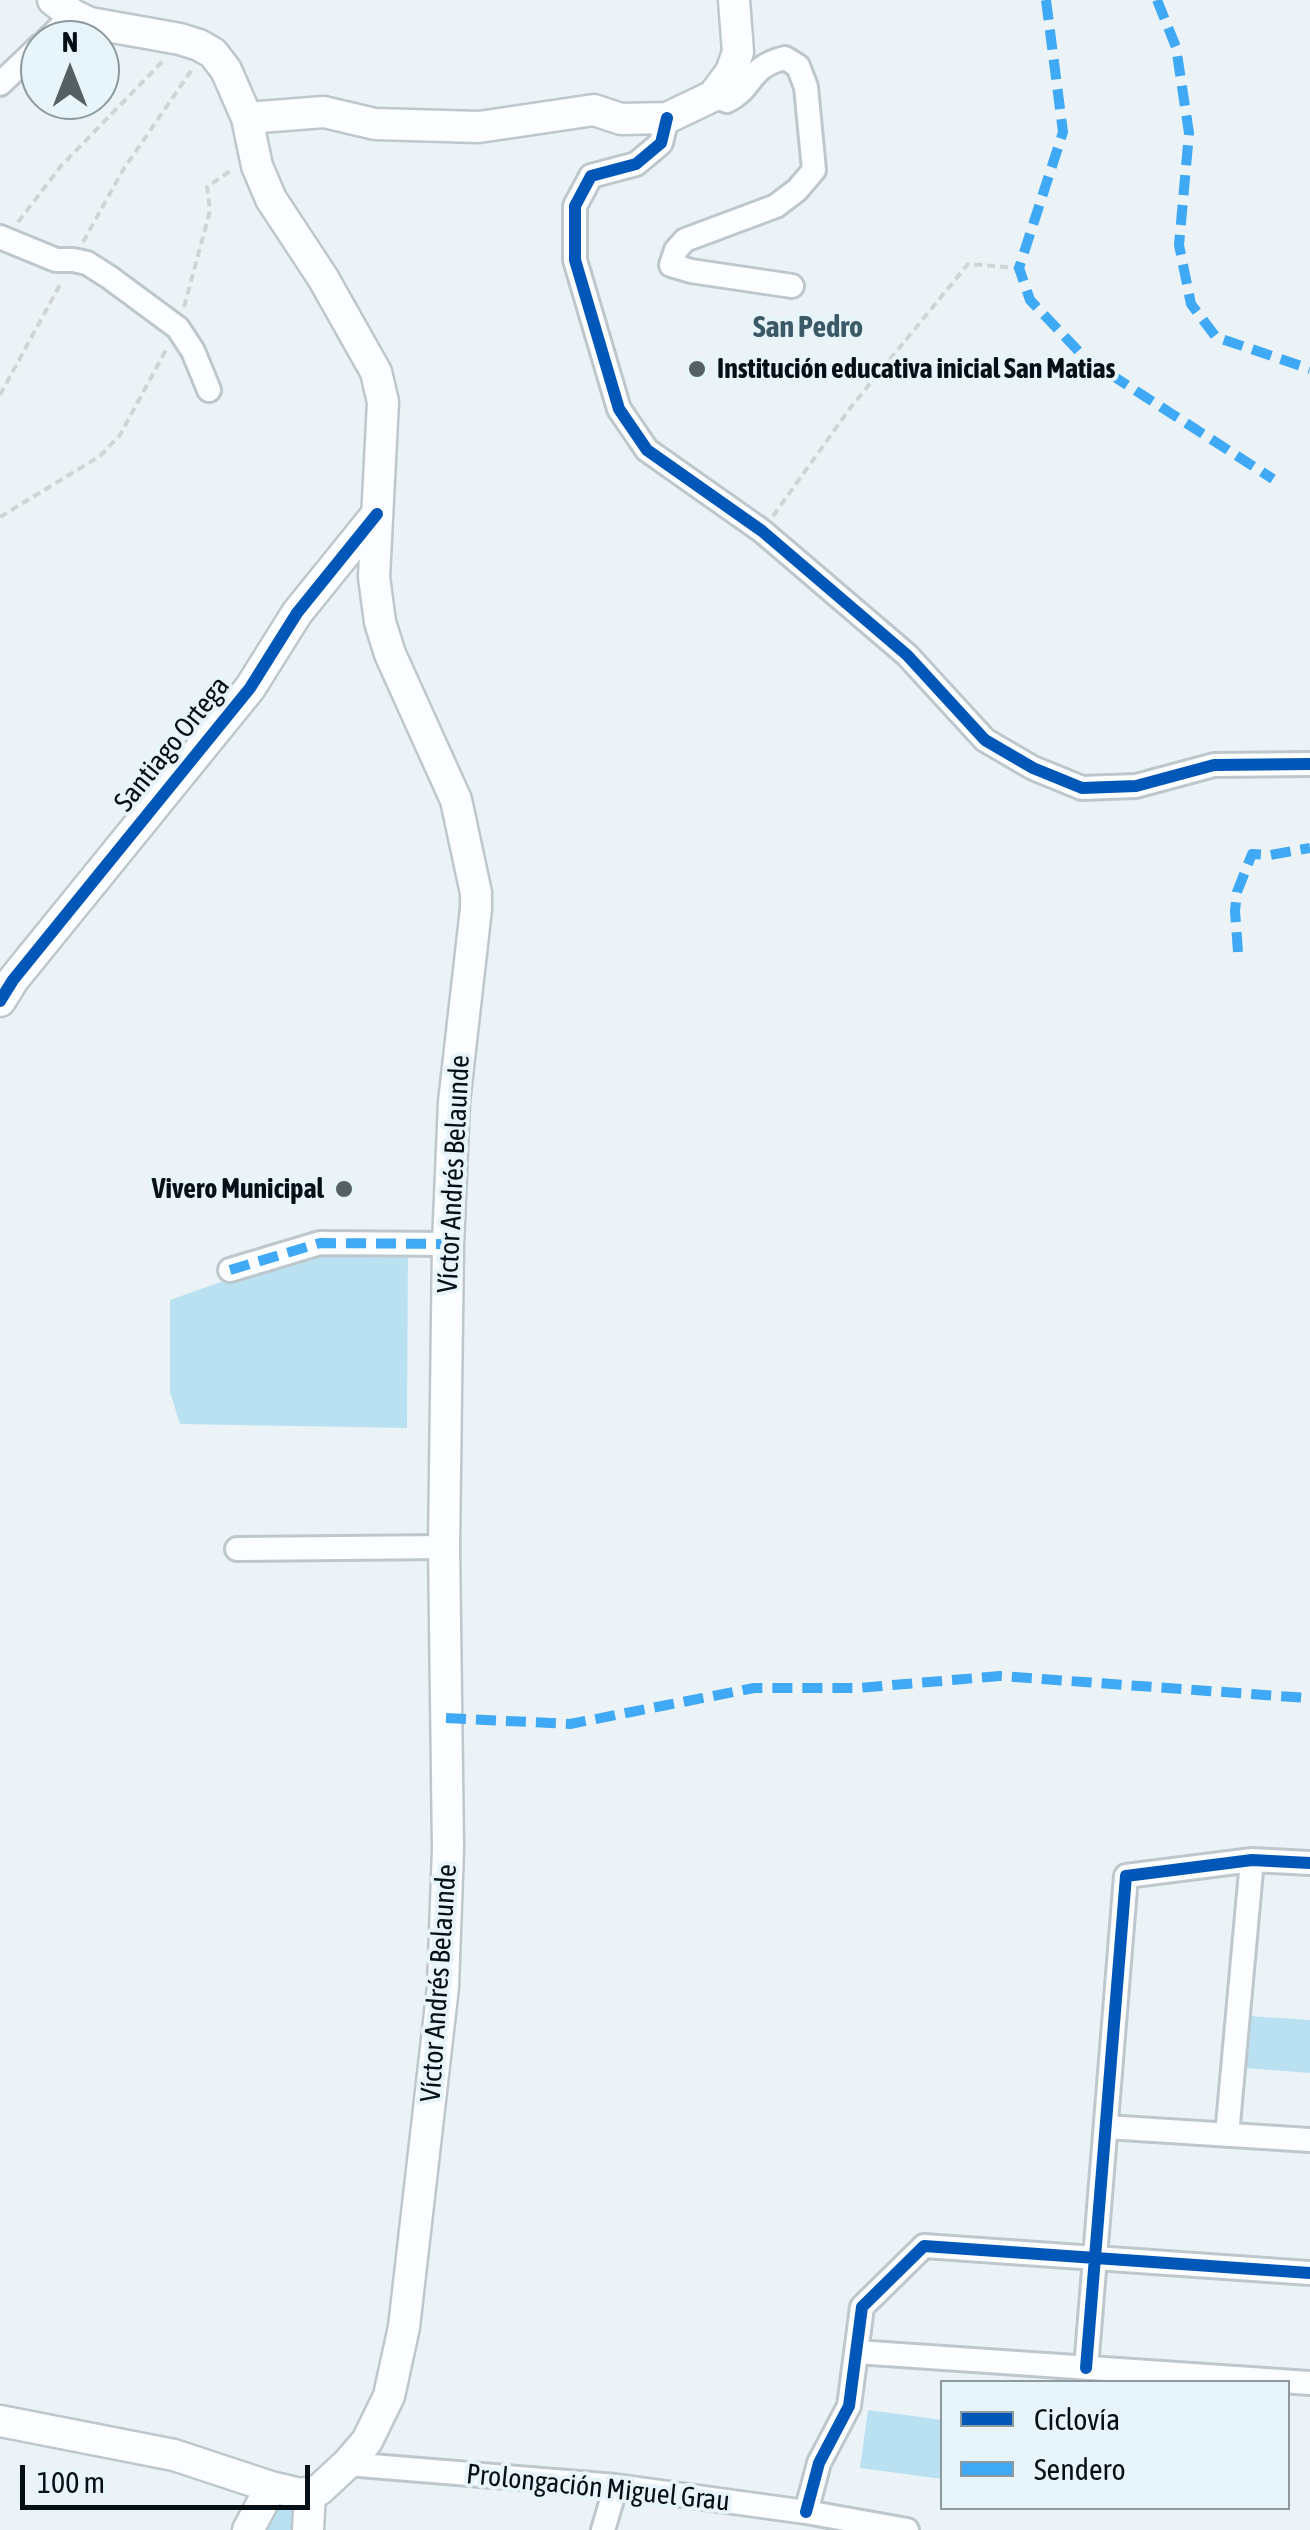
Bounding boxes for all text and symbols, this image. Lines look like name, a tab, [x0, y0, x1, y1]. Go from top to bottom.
north arrow	[20, 20, 120, 120]
text: N	[62, 26, 78, 58]
district label: San Pedro	[753, 310, 863, 346]
place label: Institución educativa inicial San Matias	[717, 352, 1115, 386]
marker: Institución educativa inicial San Matias	[686, 358, 708, 380]
street label: Santiago Ortega	[107, 670, 237, 818]
street label: Víctor Andrés Belaunde	[431, 1054, 477, 1294]
place label: Vivero Municipal	[152, 1172, 324, 1206]
marker: Vivero Municipal	[333, 1178, 355, 1200]
street label: Víctor Andrés Belaunde	[414, 1863, 464, 2103]
legend	[940, 2380, 1290, 2510]
text: Ciclovía	[1034, 2402, 1120, 2436]
scale bar	[25, 2445, 315, 2507]
text: Sendero	[1034, 2452, 1126, 2486]
street label: Prolongación Miguel Grau	[465, 2457, 731, 2519]
text: 100 m	[37, 2465, 105, 2499]

